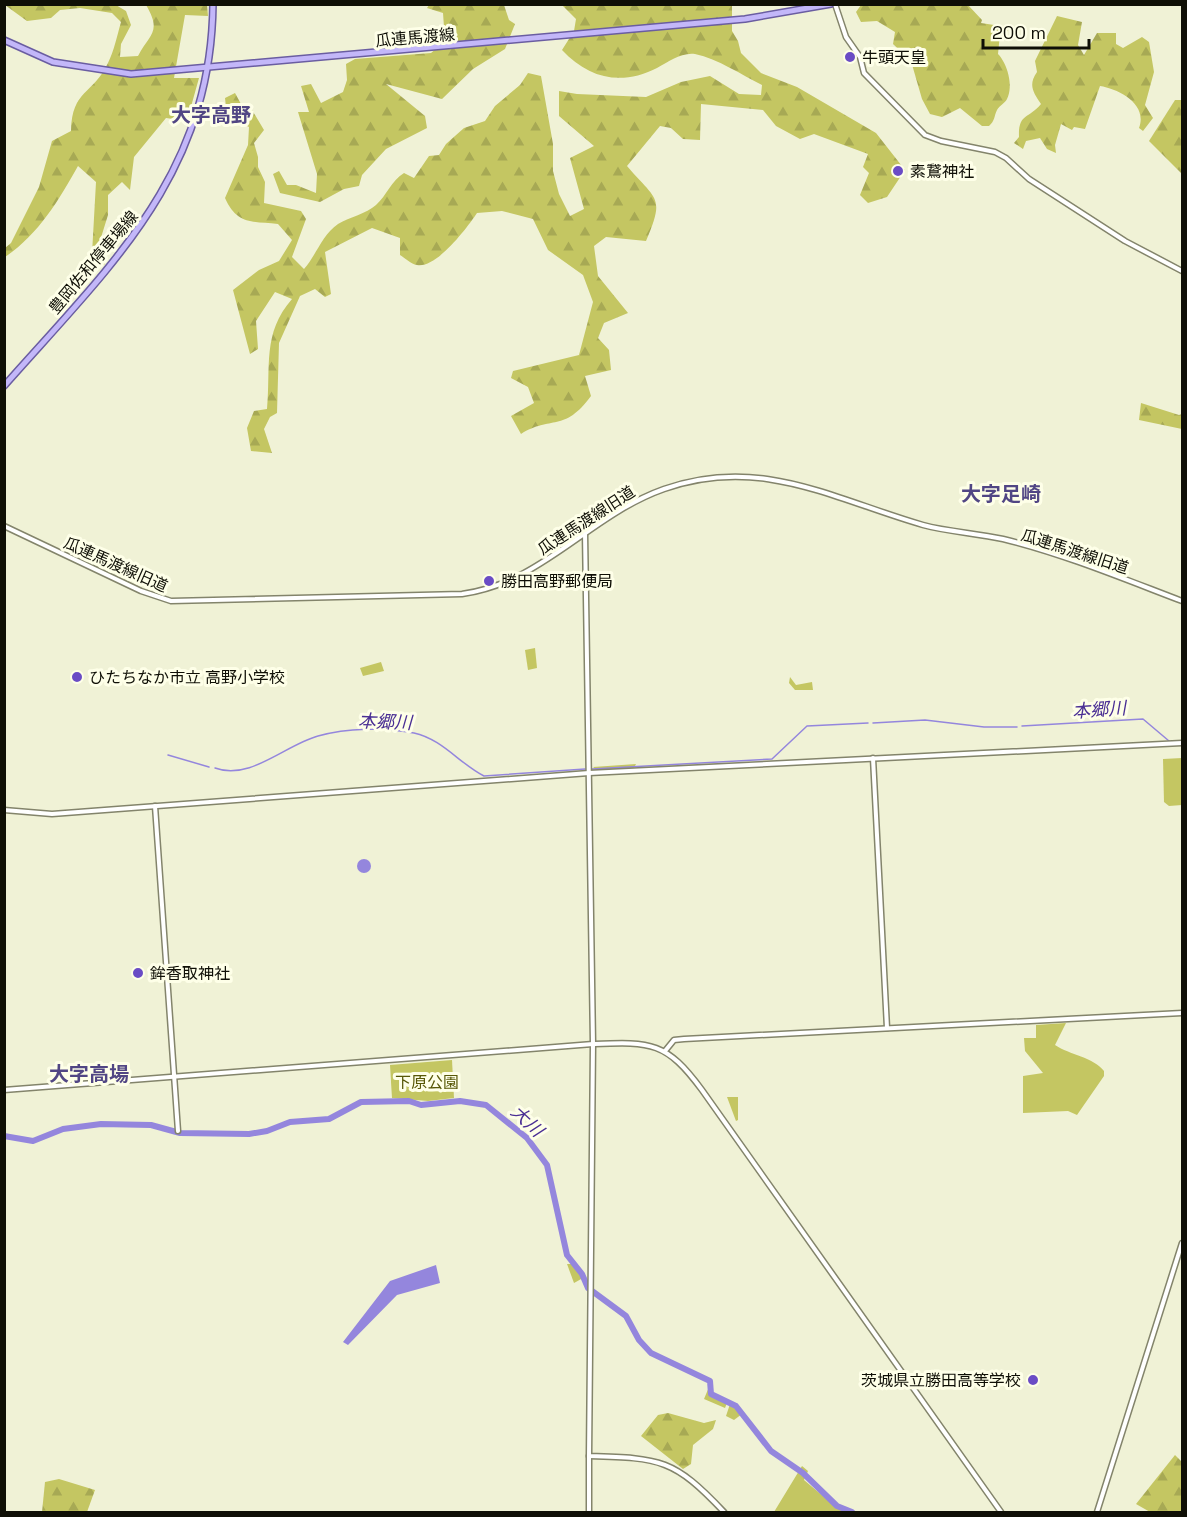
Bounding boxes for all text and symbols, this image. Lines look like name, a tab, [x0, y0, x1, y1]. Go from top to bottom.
scale bar	[983, 12, 1090, 50]
text: 200 m	[992, 21, 1046, 44]
street label: 瓜連馬渡線	[374, 24, 456, 51]
place label: 牛頭天皇	[862, 47, 926, 68]
marker: 牛頭天皇	[843, 50, 857, 64]
district label: 大字高野	[171, 102, 251, 128]
place label: 素鵞神社	[910, 161, 974, 182]
marker: 素鵞神社	[891, 164, 905, 178]
street label: 豊岡佐和停車場線	[44, 207, 143, 318]
street label: 瓜連馬渡線旧道	[534, 481, 639, 560]
district label: 大字足崎	[961, 481, 1041, 507]
street label: 瓜連馬渡線旧道	[1018, 524, 1131, 579]
street label: 瓜連馬渡線旧道	[60, 532, 171, 597]
place label: 勝田高野郵便局	[501, 571, 613, 592]
marker: 勝田高野郵便局	[482, 574, 496, 588]
place label: ひたちなか市立 高野小学校	[89, 667, 285, 688]
marker: ひたちなか市立 高野小学校	[70, 670, 84, 684]
water label: 本郷川	[1071, 696, 1129, 723]
water label: 本郷川	[358, 709, 414, 734]
place label: 鉾香取神社	[150, 963, 230, 984]
marker: 鉾香取神社	[131, 966, 145, 980]
district label: 大字高場	[49, 1061, 129, 1087]
park label: 下原公園	[395, 1072, 459, 1093]
water label: 大川	[506, 1100, 550, 1143]
place label: 茨城県立勝田高等学校	[861, 1370, 1021, 1391]
marker: 茨城県立勝田高等学校	[1026, 1373, 1040, 1387]

